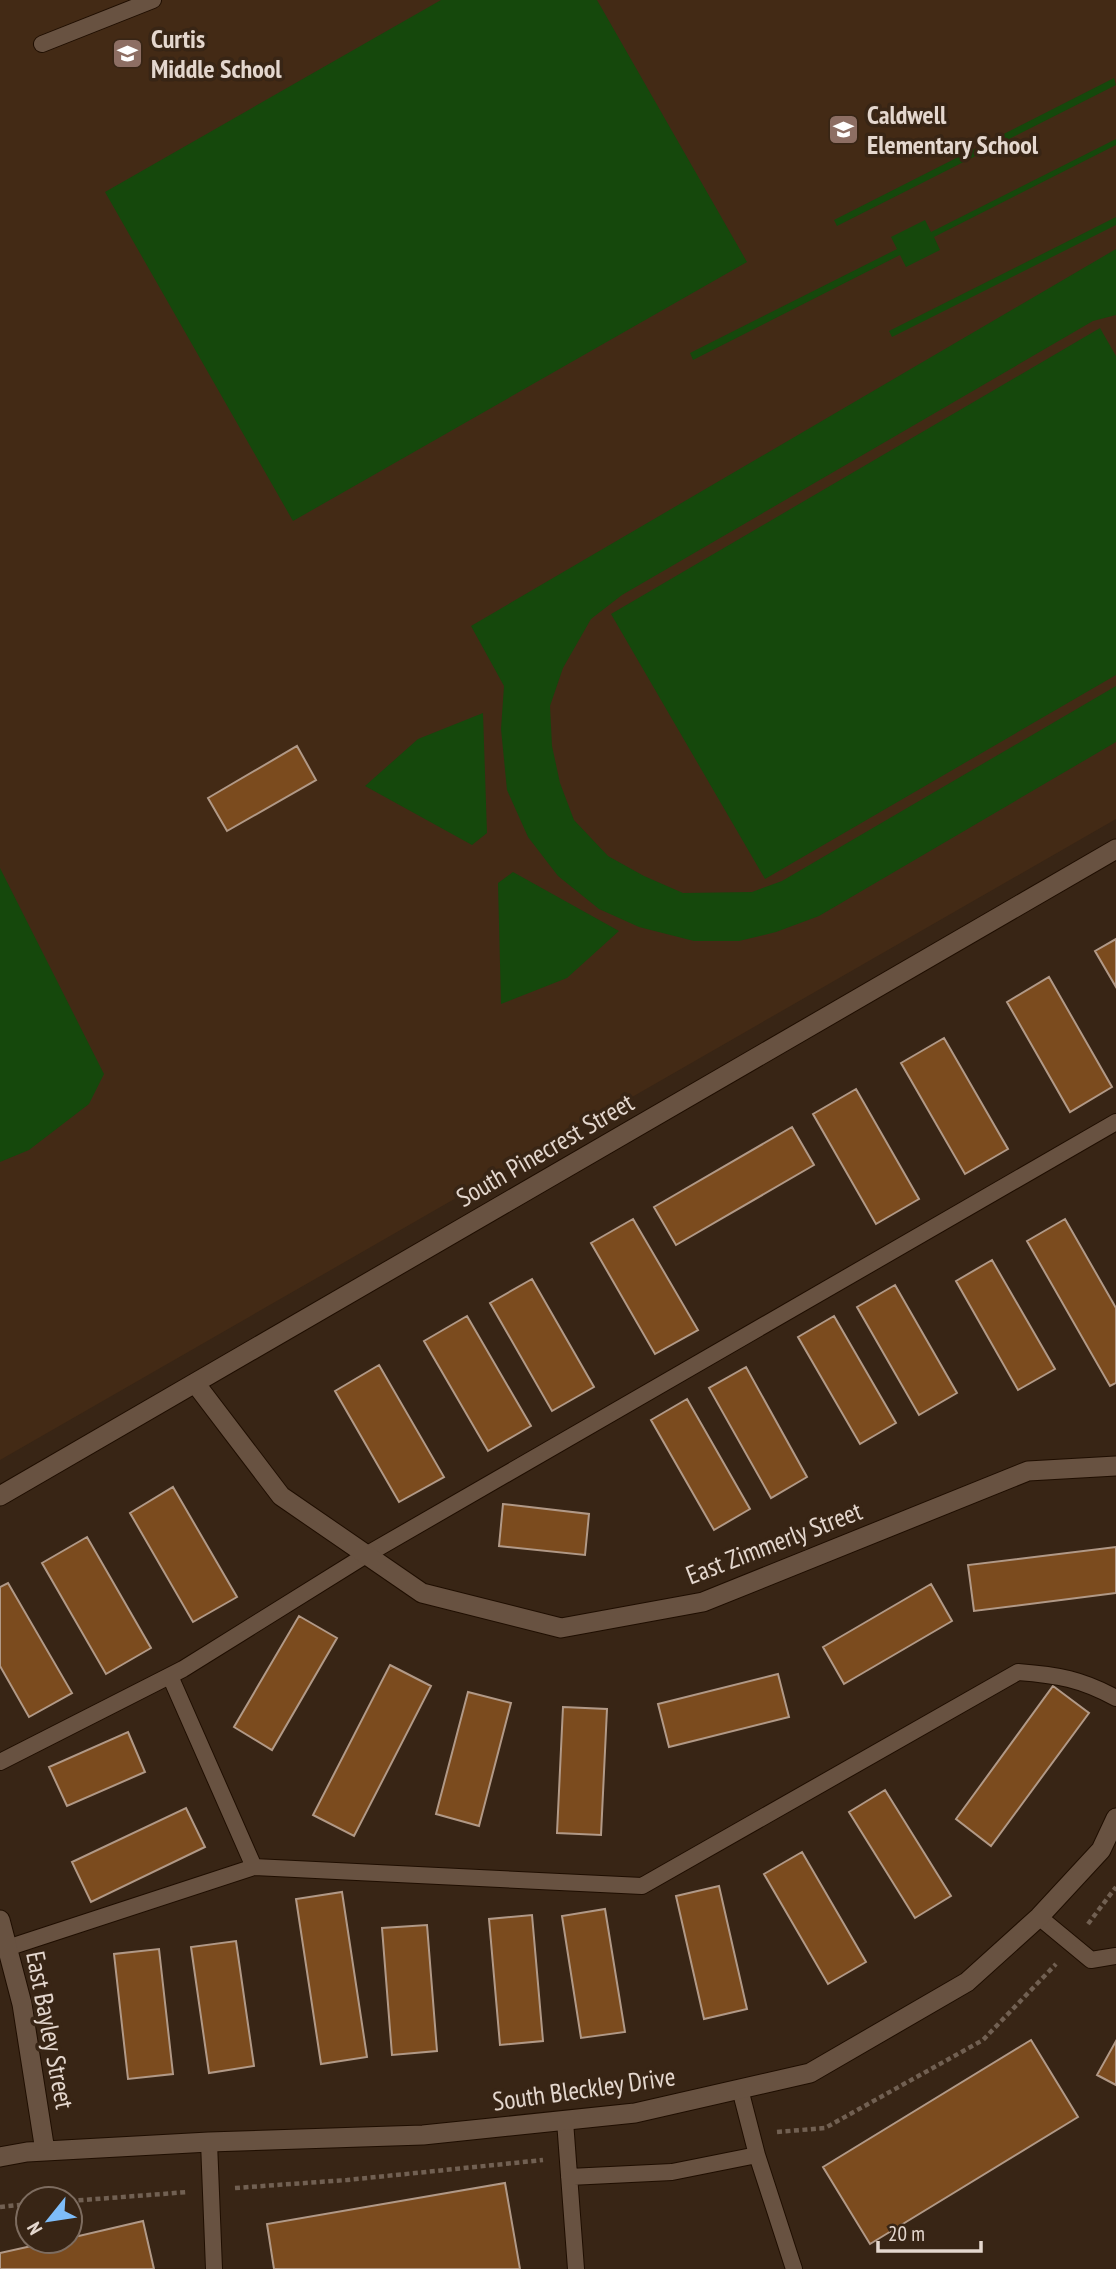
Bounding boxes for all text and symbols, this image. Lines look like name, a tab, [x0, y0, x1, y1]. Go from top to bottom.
place label: Curtis Middle School	[151, 22, 282, 85]
school or university icon: Curtis Middle School	[111, 37, 145, 71]
place label: Caldwell Elementary School	[867, 98, 1039, 161]
school or university icon: Caldwell Elementary School	[827, 113, 861, 147]
street label: South Pinecrest Street	[450, 1085, 639, 1214]
street label: East Zimmerly Street	[681, 1494, 866, 1591]
street label: East Bayley Street	[19, 1948, 82, 2112]
street label: South Bleckley Drive	[490, 2059, 677, 2118]
north arrow	[14, 2185, 84, 2255]
scale bar	[878, 2210, 981, 2254]
text: N	[21, 2218, 47, 2239]
text: 20 m	[888, 2220, 925, 2247]

